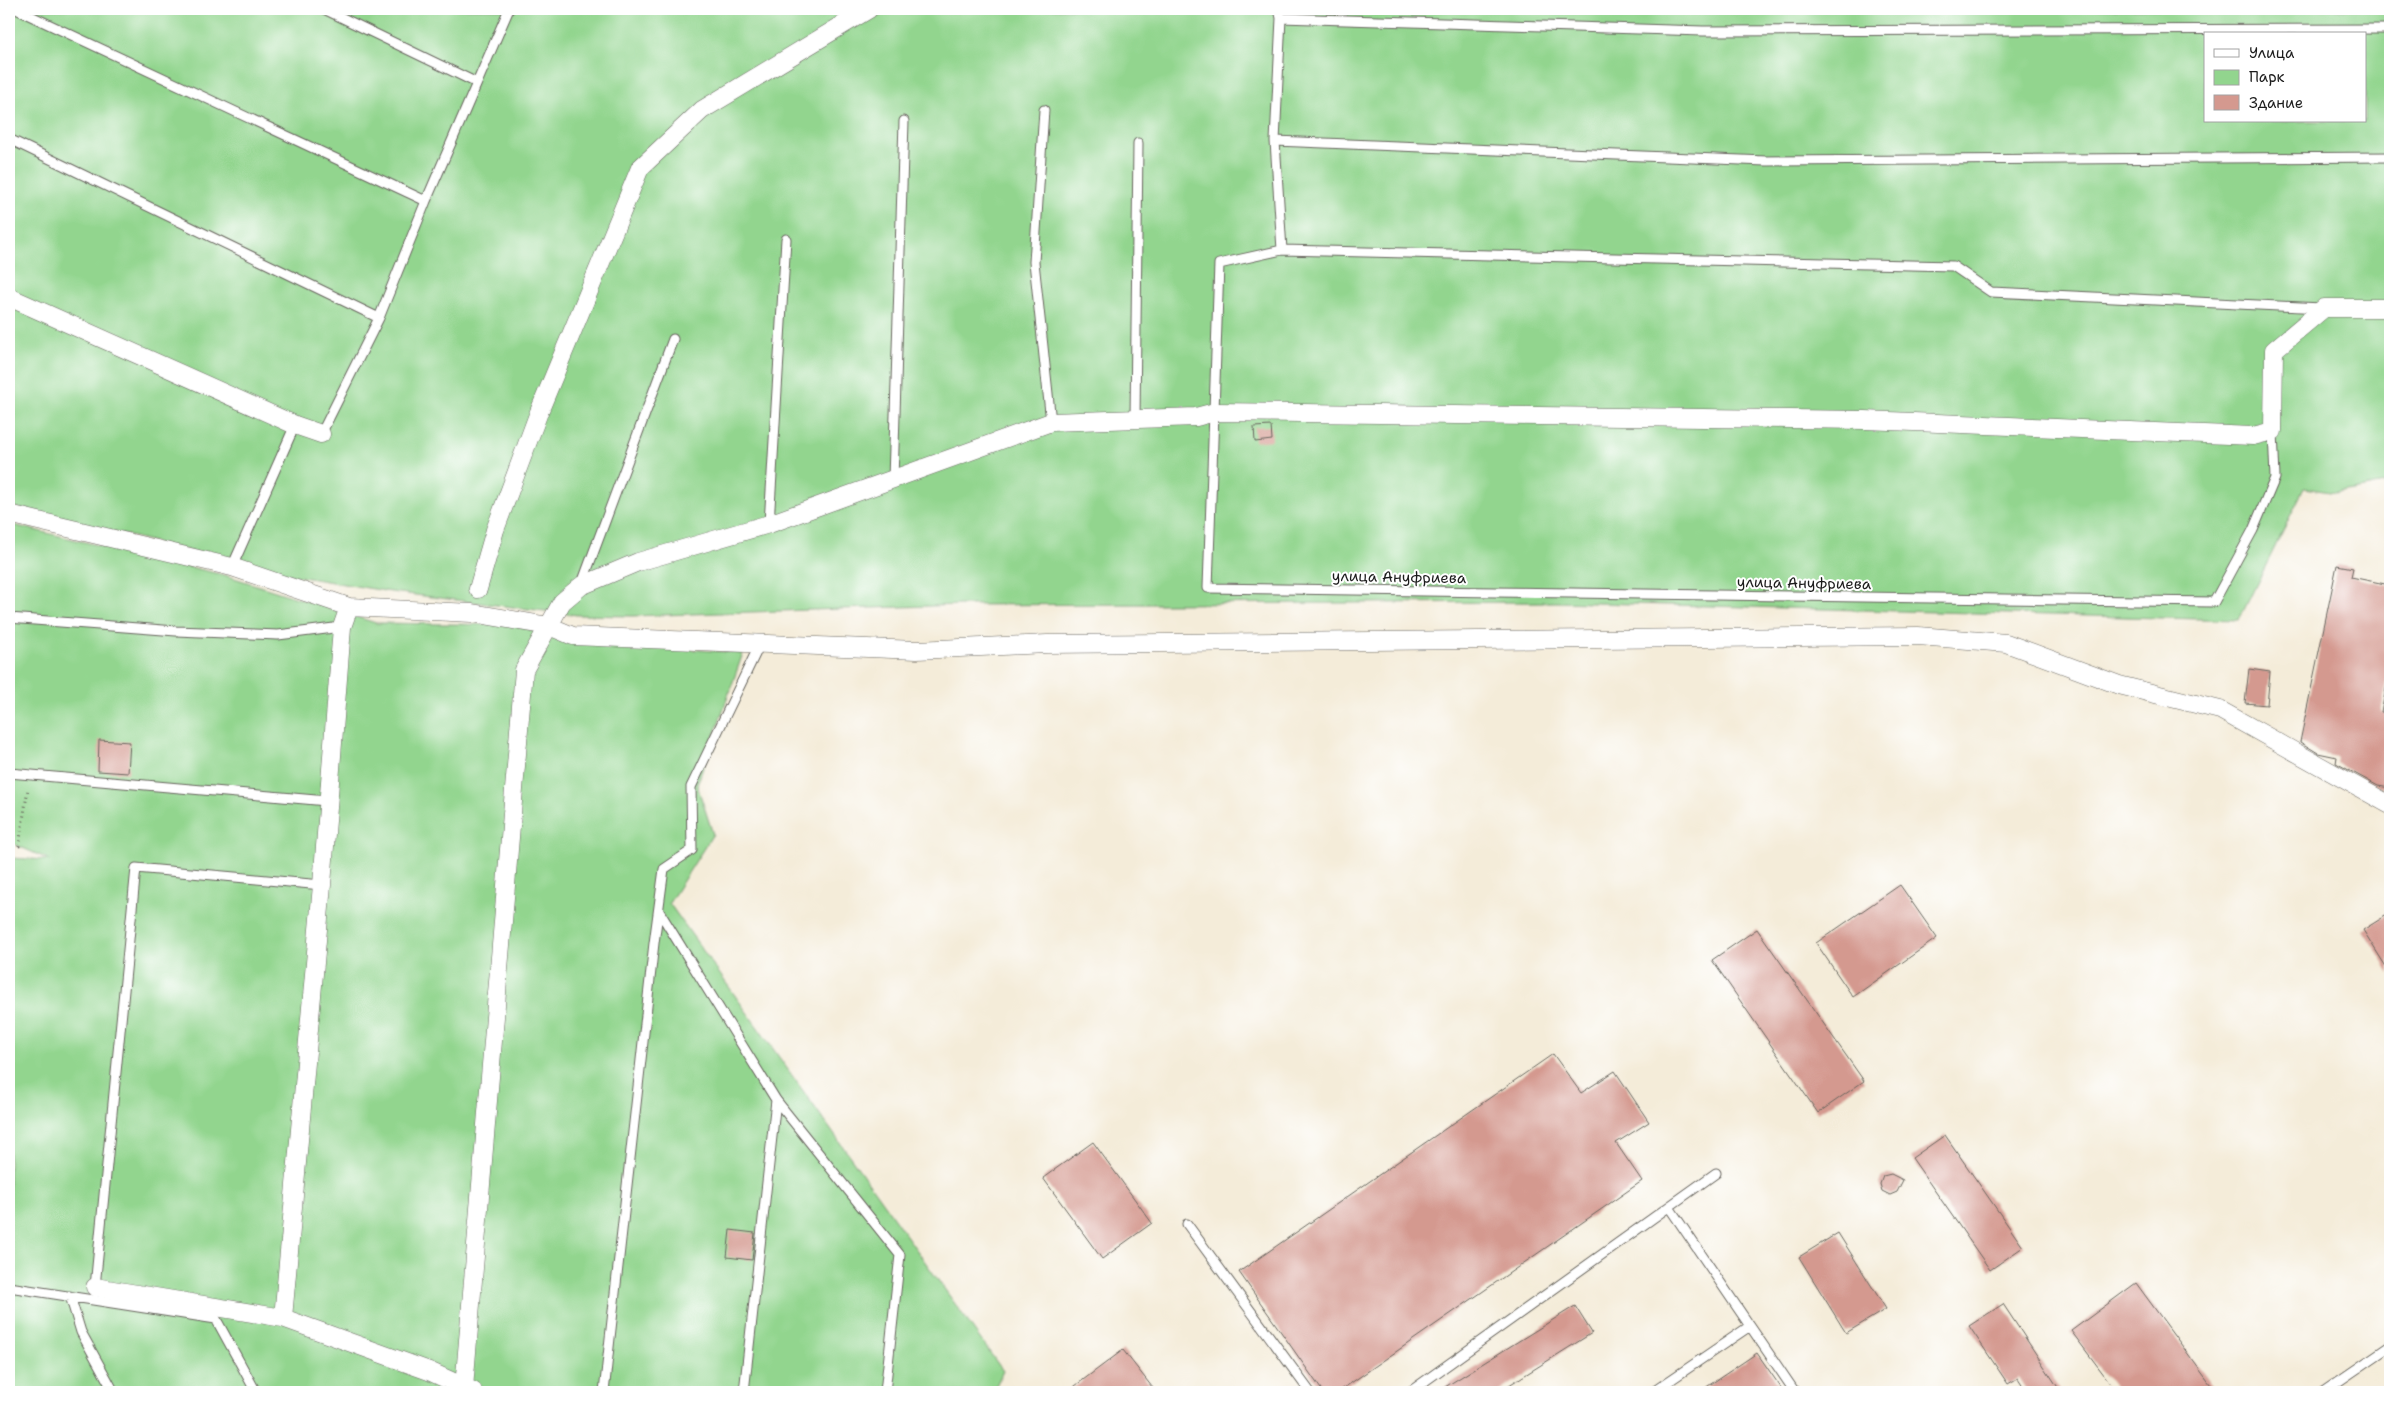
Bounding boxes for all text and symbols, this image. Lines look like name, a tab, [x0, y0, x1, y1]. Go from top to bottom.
legend	[2204, 32, 2366, 122]
text: Улица	[2249, 43, 2295, 63]
text: Парк	[2249, 67, 2285, 87]
text: Здание	[2249, 93, 2303, 113]
street label: улица Ануфриева	[1332, 566, 1467, 588]
street label: улица Ануфриева	[1737, 572, 1872, 594]

